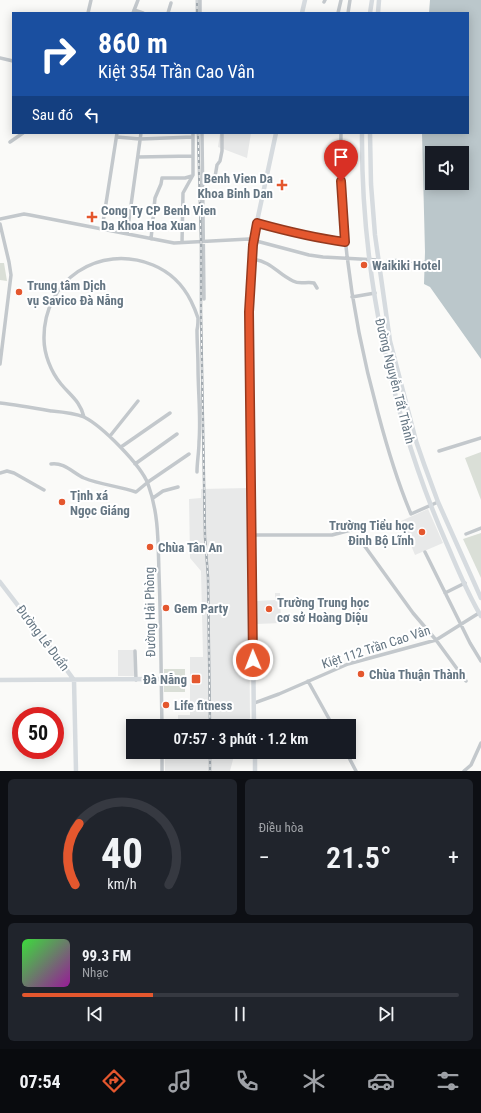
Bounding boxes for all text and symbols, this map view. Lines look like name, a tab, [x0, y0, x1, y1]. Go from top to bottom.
text: 860 m	[98, 27, 168, 60]
icon: right	[32, 28, 84, 80]
text: Kiệt 354 Trần Cao Vân	[98, 61, 255, 82]
icon: left	[81, 104, 103, 126]
text: Sau đó	[32, 106, 73, 124]
pin	[324, 140, 358, 181]
icon: arrive	[330, 146, 352, 168]
map controls	[425, 146, 469, 190]
button: sound	[425, 146, 469, 190]
place label: Benh Vien Da Khoa Binh Dan	[198, 171, 273, 201]
marker: Benh Vien Da Khoa Binh Dan	[276, 179, 288, 191]
place label: Cong Ty CP Benh Vien Da Khoa Hoa Xuan	[101, 203, 216, 233]
marker: Cong Ty CP Benh Vien Da Khoa Hoa Xuan	[86, 211, 98, 223]
place label: Waikiki Hotel	[372, 258, 441, 273]
marker: Waikiki Hotel	[359, 260, 369, 270]
place label: Trung tâm Dịch vụ Savico Đà Nẵng	[27, 278, 124, 308]
marker: Trung tâm Dịch vụ Savico Đà Nẵng	[14, 287, 24, 297]
street label: Đường Nguyễn Tất Thành	[372, 317, 418, 445]
place label: Tịnh xá Ngọc Giáng	[70, 488, 130, 518]
marker: Tịnh xá Ngọc Giáng	[57, 497, 67, 507]
place label: Trường Tiểu học Đinh Bộ Lĩnh	[329, 518, 414, 548]
marker: Trường Tiểu học Đinh Bộ Lĩnh	[417, 527, 427, 537]
place label: Chùa Tân An	[158, 540, 222, 555]
marker: Chùa Tân An	[145, 542, 155, 552]
street label: Đường Hải Phòng	[142, 567, 158, 657]
place label: Trường Trung học cơ sở Hoàng Diệu	[277, 595, 369, 625]
place label: Gem Party	[174, 601, 229, 616]
street label: Đường Lê Duẩn	[13, 602, 73, 674]
marker: Gem Party	[161, 603, 171, 613]
marker: Trường Trung học cơ sở Hoàng Diệu	[264, 604, 274, 614]
street label: Kiệt 112 Trần Cao Vân	[320, 622, 432, 672]
position arrow	[232, 639, 274, 681]
place label: Chùa Thuận Thành	[369, 667, 465, 682]
marker: Chùa Thuận Thành	[356, 669, 366, 679]
place label: Đà Nẵng	[143, 672, 187, 687]
marker: Đà Nẵng	[190, 673, 202, 685]
place label: Life fitness	[174, 698, 232, 713]
marker: Life fitness	[161, 700, 171, 710]
speed limit sign: 50	[12, 707, 64, 759]
text: 07:57 · 3 phút · 1.2 km	[174, 730, 308, 748]
text: Điều hòa	[259, 820, 304, 835]
text: 40	[101, 829, 143, 878]
text: 21.5°	[326, 840, 391, 875]
text: −	[259, 845, 270, 870]
text: +	[448, 845, 459, 870]
text: km/h	[108, 876, 137, 892]
text: 99.3 FM	[82, 947, 131, 965]
text: Nhạc	[82, 965, 109, 980]
icon: previous	[84, 1003, 106, 1025]
icon: pause	[229, 1003, 251, 1025]
icon: next	[375, 1003, 397, 1025]
icon: directions	[100, 1067, 128, 1095]
icon: music	[166, 1067, 194, 1095]
icon: phone	[233, 1067, 261, 1095]
icon: climate	[300, 1067, 328, 1095]
icon: car	[367, 1067, 395, 1095]
icon: filters	[434, 1067, 462, 1095]
text: 07:54	[19, 1071, 61, 1092]

